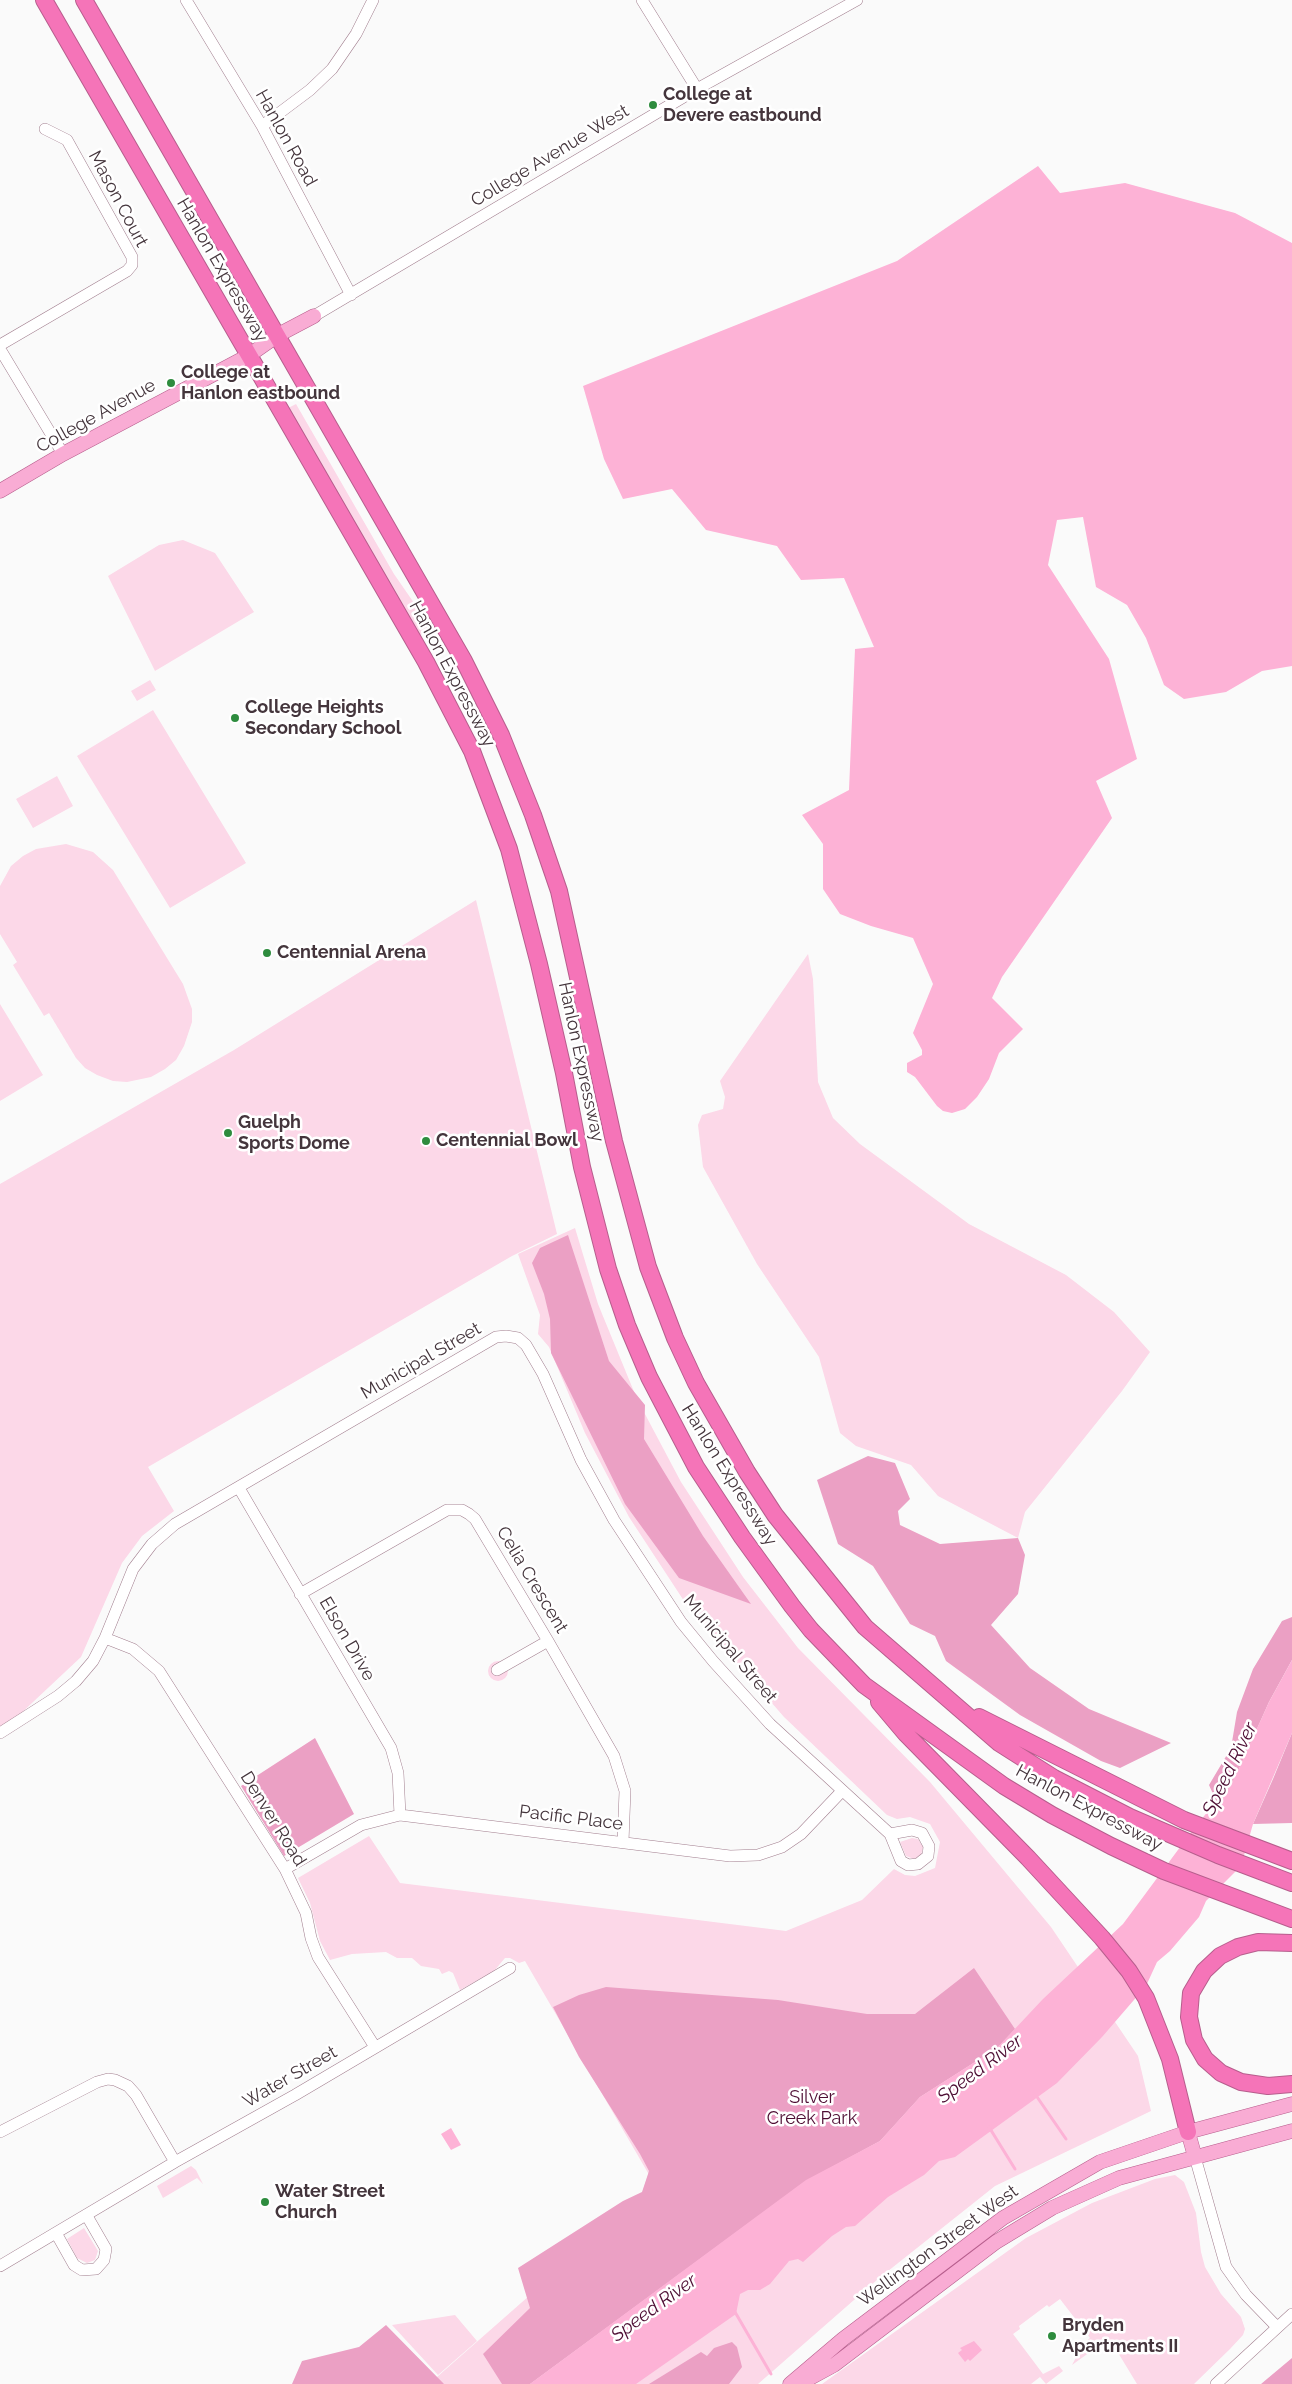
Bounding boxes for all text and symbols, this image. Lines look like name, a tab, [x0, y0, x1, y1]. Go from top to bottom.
place label: College at Devere eastbound	[663, 84, 821, 126]
street label: Hanlon Road	[251, 86, 321, 190]
marker: College at Devere eastbound	[647, 99, 659, 111]
street label: College Avenue West	[467, 100, 633, 212]
street label: Mason Court	[84, 147, 152, 251]
street label: Hanlon Expressway	[172, 194, 272, 346]
place label: College at Hanlon eastbound	[181, 362, 340, 404]
street label: College Avenue	[33, 374, 159, 458]
marker: College at Hanlon eastbound	[165, 377, 177, 389]
street label: Hanlon Expressway	[404, 597, 500, 751]
place label: College Heights Secondary School	[245, 697, 401, 740]
marker: College Heights Secondary School	[229, 712, 241, 724]
place label: Centennial Arena	[277, 942, 426, 964]
marker: Centennial Arena	[261, 947, 273, 959]
street label: Hanlon Expressway	[554, 980, 608, 1144]
place label: Guelph Sports Dome	[238, 1112, 350, 1154]
marker: Guelph Sports Dome	[222, 1127, 234, 1139]
place label: Centennial Bowl	[436, 1130, 578, 1152]
marker: Centennial Bowl	[420, 1135, 432, 1147]
street label: Municipal Street	[357, 1318, 485, 1404]
street label: Hanlon Expressway	[677, 1400, 781, 1550]
street label: Celia Crescent	[492, 1523, 572, 1637]
street label: Municipal Street	[678, 1590, 782, 1708]
street label: Elson Drive	[314, 1593, 380, 1685]
water label: Speed River	[1198, 1719, 1262, 1819]
street label: Hanlon Expressway	[1012, 1760, 1166, 1856]
street label: Denver Road	[235, 1768, 311, 1870]
street label: Pacific Place	[518, 1801, 624, 1835]
water label: Speed River	[933, 2030, 1027, 2108]
street label: Water Street	[239, 2041, 341, 2113]
park label: Silver Creek Park	[767, 2087, 857, 2130]
place label: Water Street Church	[275, 2181, 385, 2224]
street label: Wellington Street West	[854, 2181, 1022, 2311]
marker: Water Street Church	[259, 2196, 271, 2208]
water label: Speed River	[607, 2269, 701, 2347]
place label: Bryden Apartments II	[1062, 2315, 1179, 2358]
marker: Bryden Apartments II	[1046, 2330, 1058, 2342]

